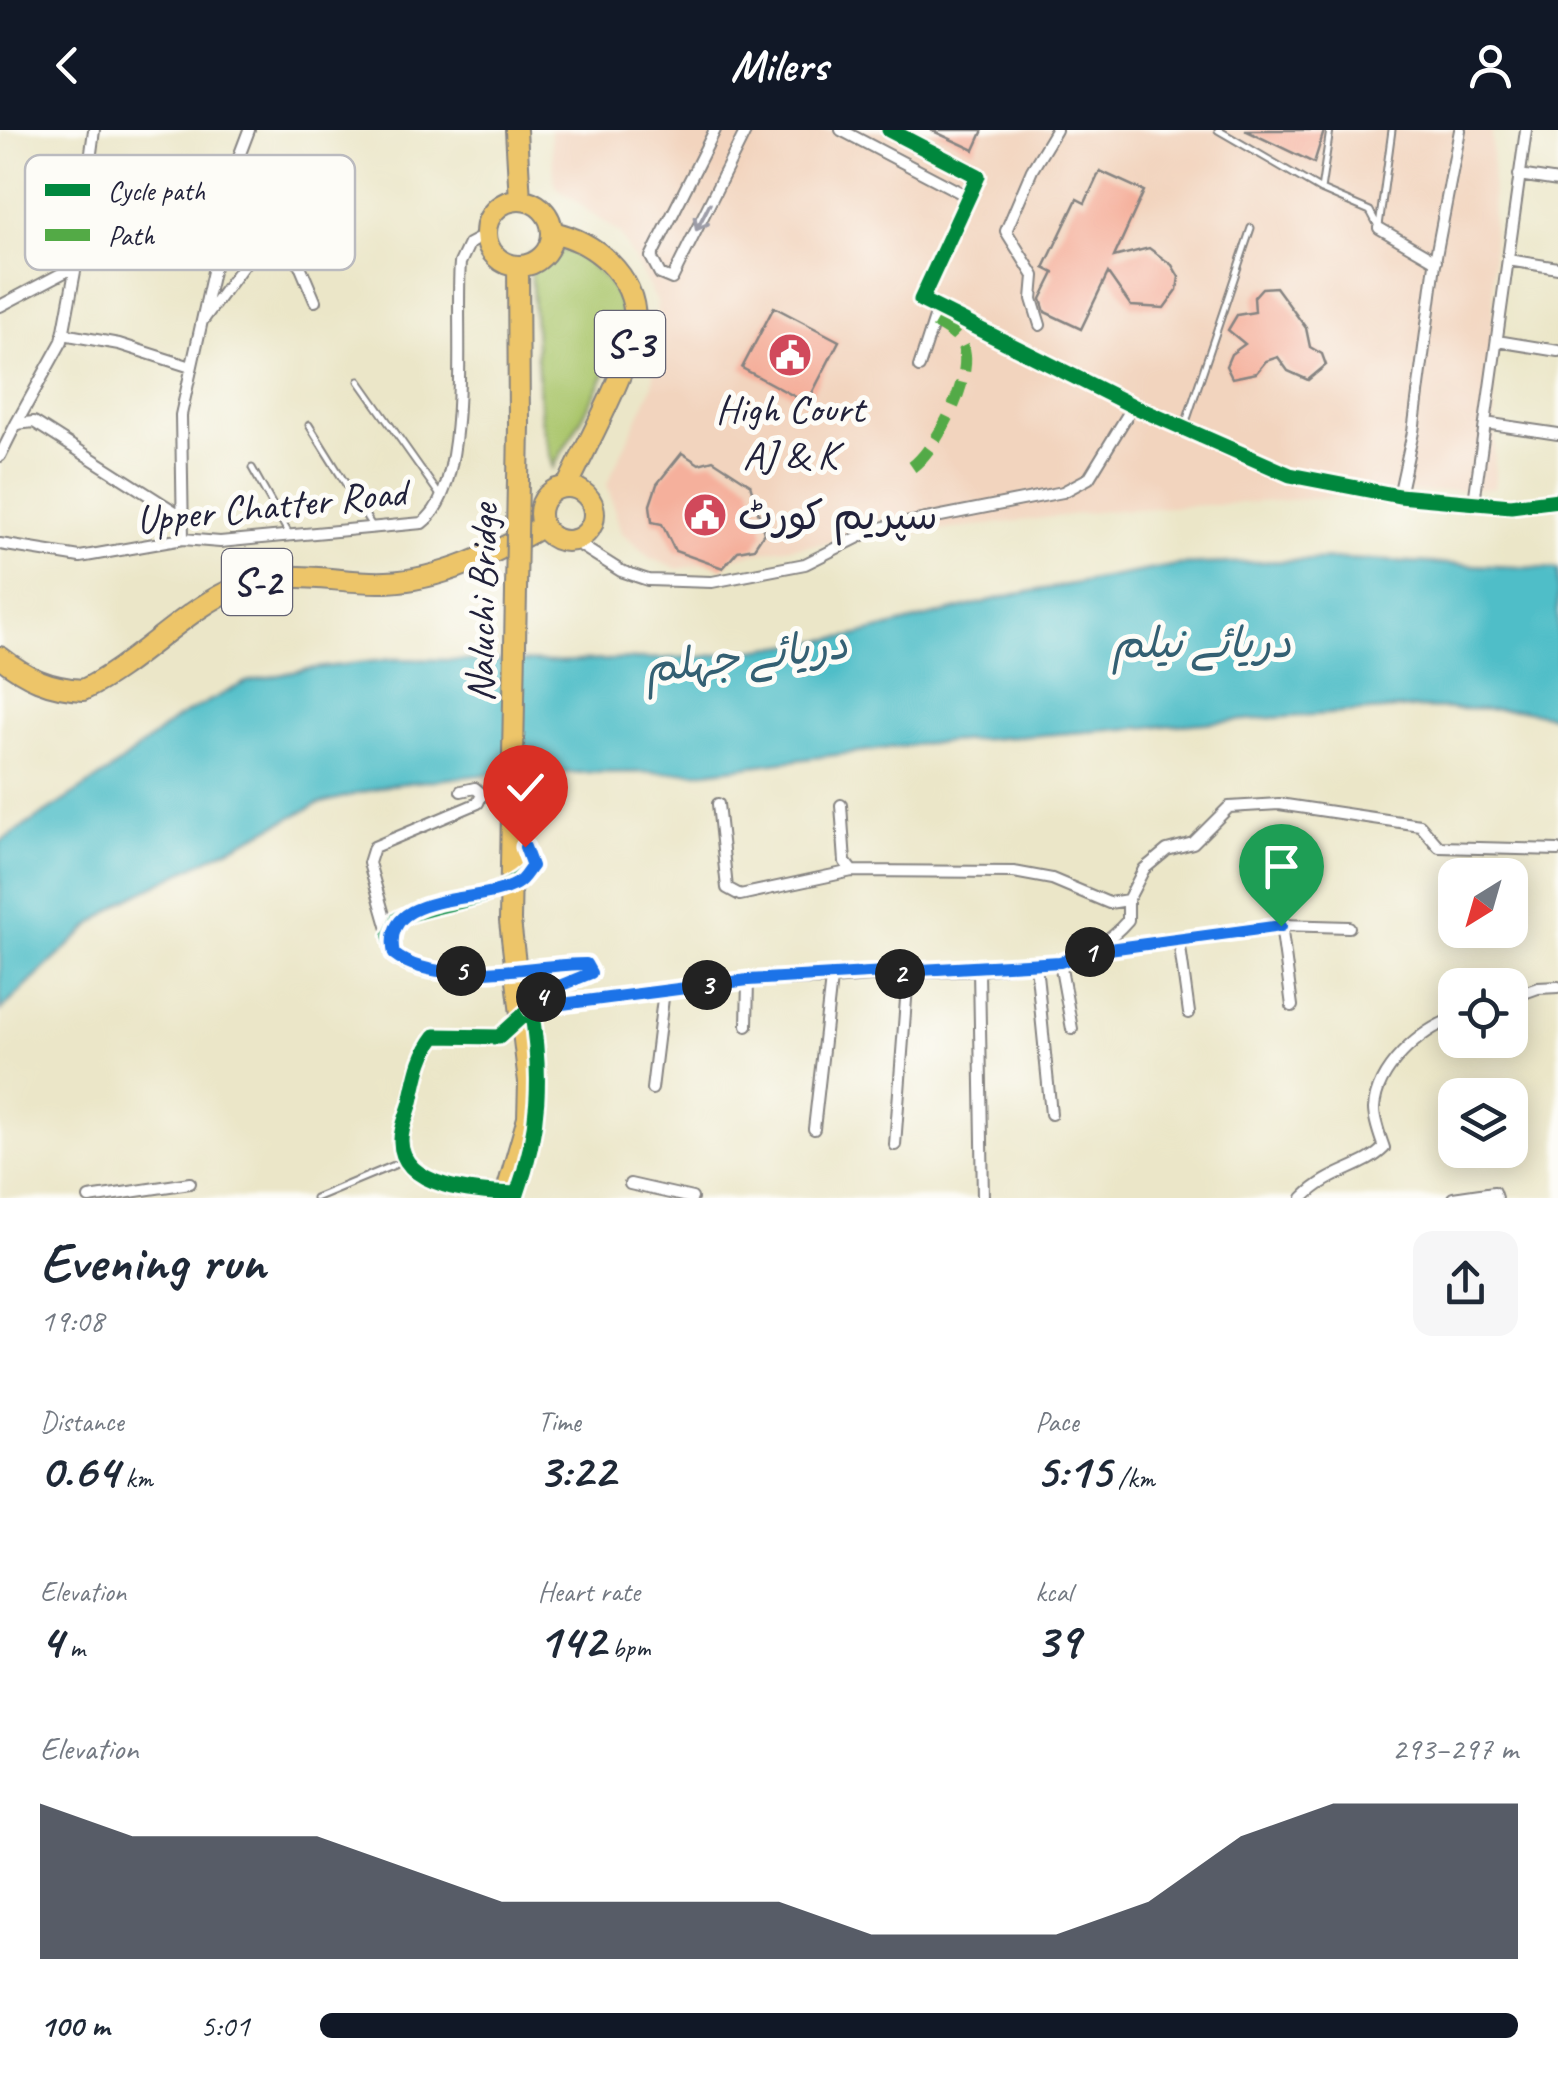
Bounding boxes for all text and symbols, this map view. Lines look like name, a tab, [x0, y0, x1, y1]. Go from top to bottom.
text: Milers	[730, 37, 828, 94]
icon: back	[40, 38, 95, 93]
icon: person	[1463, 38, 1518, 93]
legend	[25, 155, 355, 270]
text: Cycle path	[108, 173, 205, 208]
one-way arrow	[693, 202, 712, 231]
text: Path	[108, 218, 155, 253]
road number: S-3	[595, 311, 665, 377]
public building icon: High Court AJ & K	[767, 332, 813, 378]
place label: High Court AJ & K	[716, 384, 868, 480]
street label: Upper Chatter Road	[134, 466, 415, 545]
place label: سپریم کورٹ	[738, 491, 938, 546]
public building icon: سپریم کورٹ	[682, 492, 728, 538]
street label: Naluchi Bridge	[455, 501, 509, 703]
road number: S-2	[222, 549, 292, 615]
water label: دریائے نیلم	[1112, 617, 1292, 675]
water label: دریائے جہلم	[642, 618, 851, 700]
pin	[483, 745, 568, 848]
icon: check	[498, 760, 553, 815]
pin	[1239, 824, 1324, 927]
icon: arrive	[1254, 839, 1309, 894]
north arrow	[1438, 858, 1528, 948]
map controls	[1438, 858, 1528, 1168]
pin: 1	[1065, 927, 1115, 977]
text: 1	[1084, 934, 1096, 969]
pin: 5	[436, 946, 486, 996]
pin: 2	[875, 949, 925, 999]
text: 5	[455, 953, 467, 988]
text: 2	[894, 956, 906, 991]
pin: 3	[682, 960, 732, 1010]
text: 3	[701, 967, 713, 1002]
button: locate	[1438, 968, 1528, 1058]
pin: 4	[516, 972, 566, 1022]
text: 4	[535, 979, 547, 1014]
button: layers	[1438, 1078, 1528, 1168]
text: Evening run	[40, 1227, 265, 1297]
button: share	[1413, 1231, 1518, 1336]
text: 19:08	[40, 1300, 104, 1341]
text: Distance	[40, 1404, 124, 1439]
text: Time	[538, 1404, 581, 1439]
text: Pace	[1035, 1404, 1078, 1439]
text: 0.64	[40, 1439, 118, 1502]
text: 3:22	[538, 1439, 615, 1502]
text: 5:15	[1035, 1439, 1111, 1502]
text: km	[118, 1460, 153, 1495]
text: /km	[1111, 1460, 1155, 1495]
text: Elevation	[40, 1574, 126, 1609]
text: Heart rate	[538, 1574, 640, 1609]
text: kcal	[1035, 1574, 1072, 1609]
text: 4	[40, 1609, 63, 1672]
text: 142	[538, 1609, 605, 1672]
text: 39	[1035, 1609, 1080, 1672]
text: m	[63, 1630, 85, 1665]
text: bpm	[605, 1630, 650, 1665]
text: Elevation	[40, 1728, 138, 1769]
text: 293–297 m	[1392, 1728, 1518, 1769]
text: 100 m	[40, 2005, 109, 2046]
text: 5:01	[200, 2005, 250, 2046]

